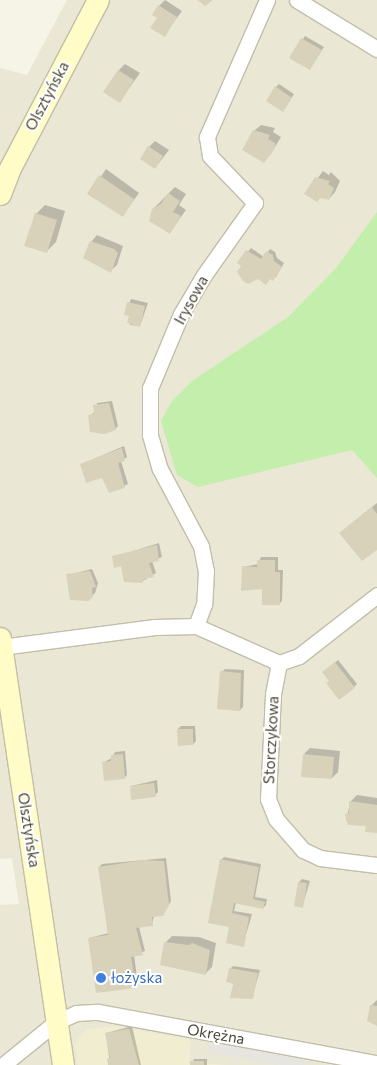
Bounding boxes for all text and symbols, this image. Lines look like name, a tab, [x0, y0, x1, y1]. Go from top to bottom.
street label: Olsztyńska	[21, 58, 73, 134]
street label: Irysowa	[170, 272, 212, 328]
street label: Storczykowa	[260, 695, 282, 785]
street label: Olsztyńska	[14, 791, 44, 869]
place label: łożyska	[111, 969, 162, 987]
marker: łożyska	[95, 972, 107, 984]
street label: Okrężna	[186, 1020, 246, 1048]

